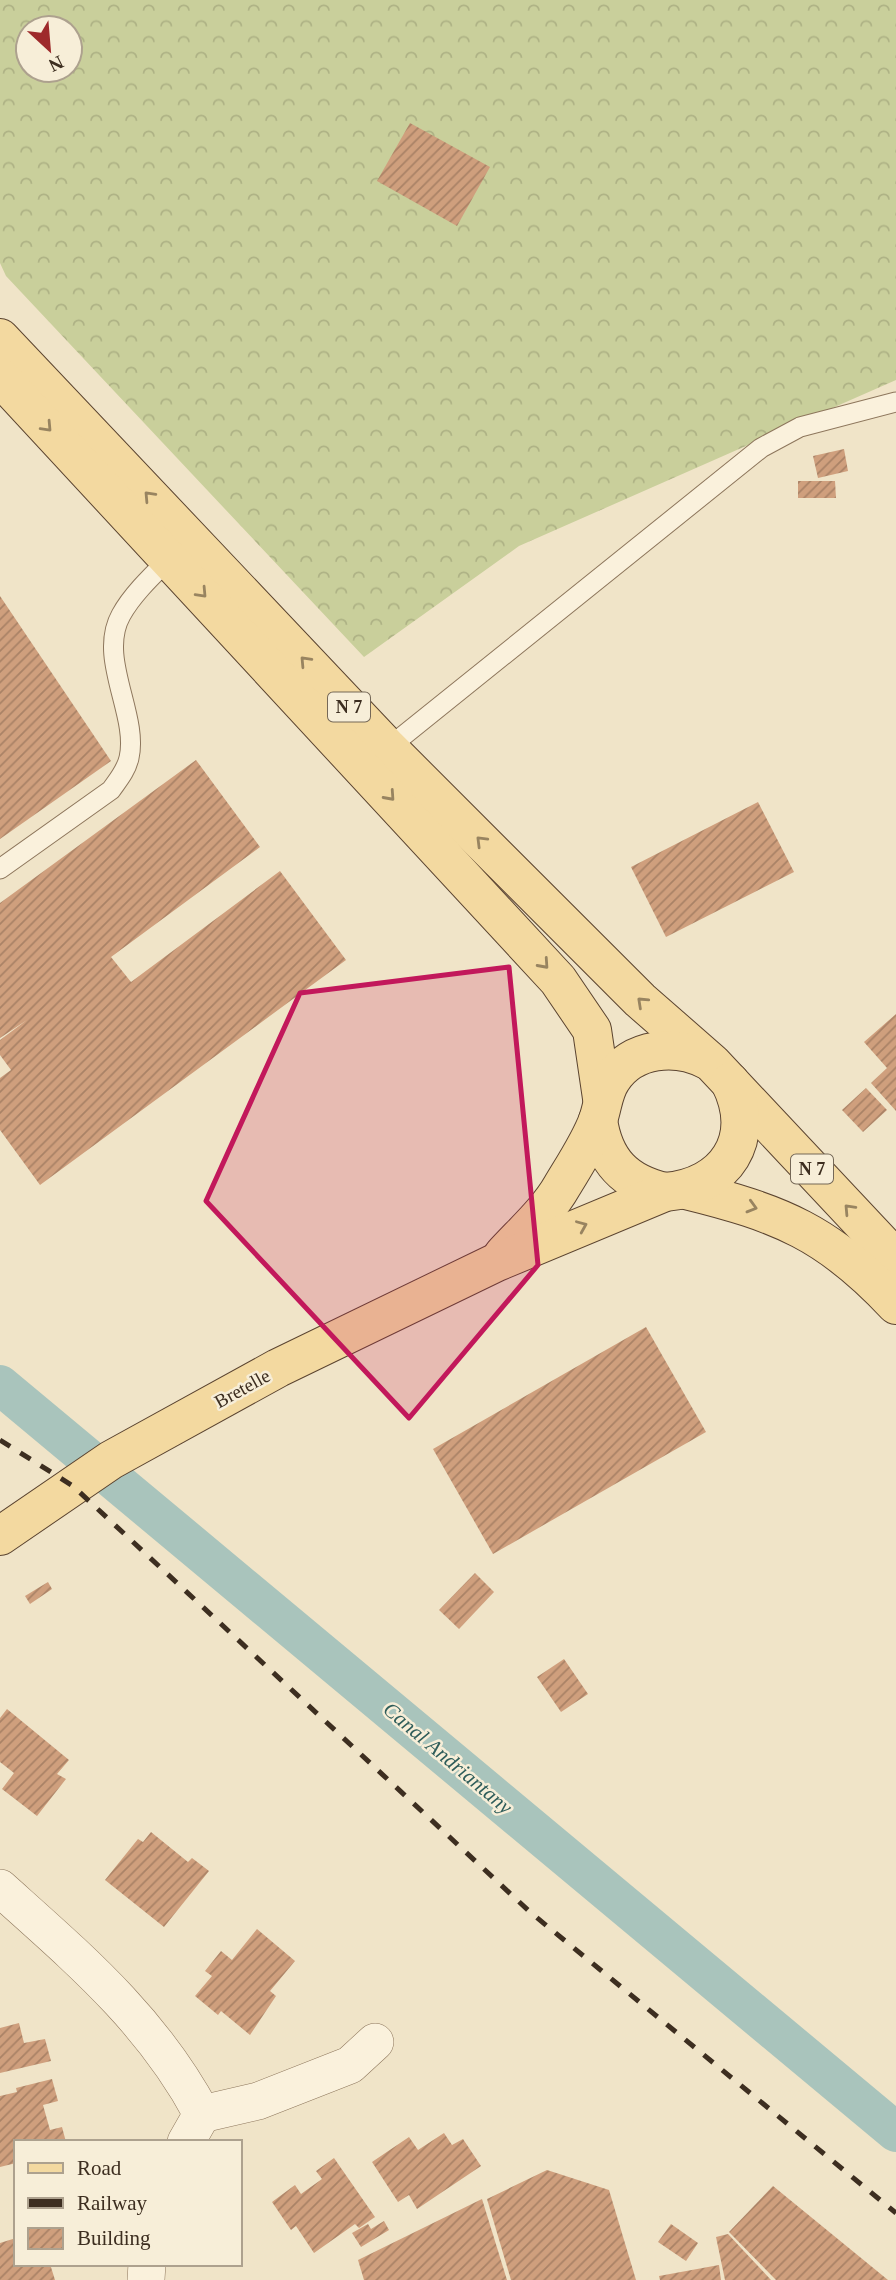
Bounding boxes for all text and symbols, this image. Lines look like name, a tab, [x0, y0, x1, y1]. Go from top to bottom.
north arrow	[14, 14, 84, 84]
text: N	[45, 51, 67, 76]
one-way arrow	[38, 419, 51, 432]
one-way arrow	[145, 491, 157, 504]
one-way arrow	[193, 585, 206, 598]
one-way arrow	[301, 656, 314, 669]
road number: N 7	[328, 692, 370, 722]
one-way arrow	[382, 788, 395, 801]
one-way arrow	[477, 837, 490, 850]
one-way arrow	[535, 956, 548, 969]
one-way arrow	[637, 998, 650, 1010]
road number: N 7	[791, 1154, 833, 1184]
one-way arrow	[746, 1199, 758, 1214]
one-way arrow	[845, 1204, 858, 1217]
one-way arrow	[575, 1220, 587, 1234]
street label: Bretelle	[211, 1365, 274, 1412]
water label: Canal Andriantany	[379, 1697, 518, 1819]
legend	[14, 2140, 242, 2266]
text: Road	[77, 2156, 122, 2180]
text: Railway	[77, 2191, 147, 2215]
text: Building	[77, 2226, 151, 2250]

